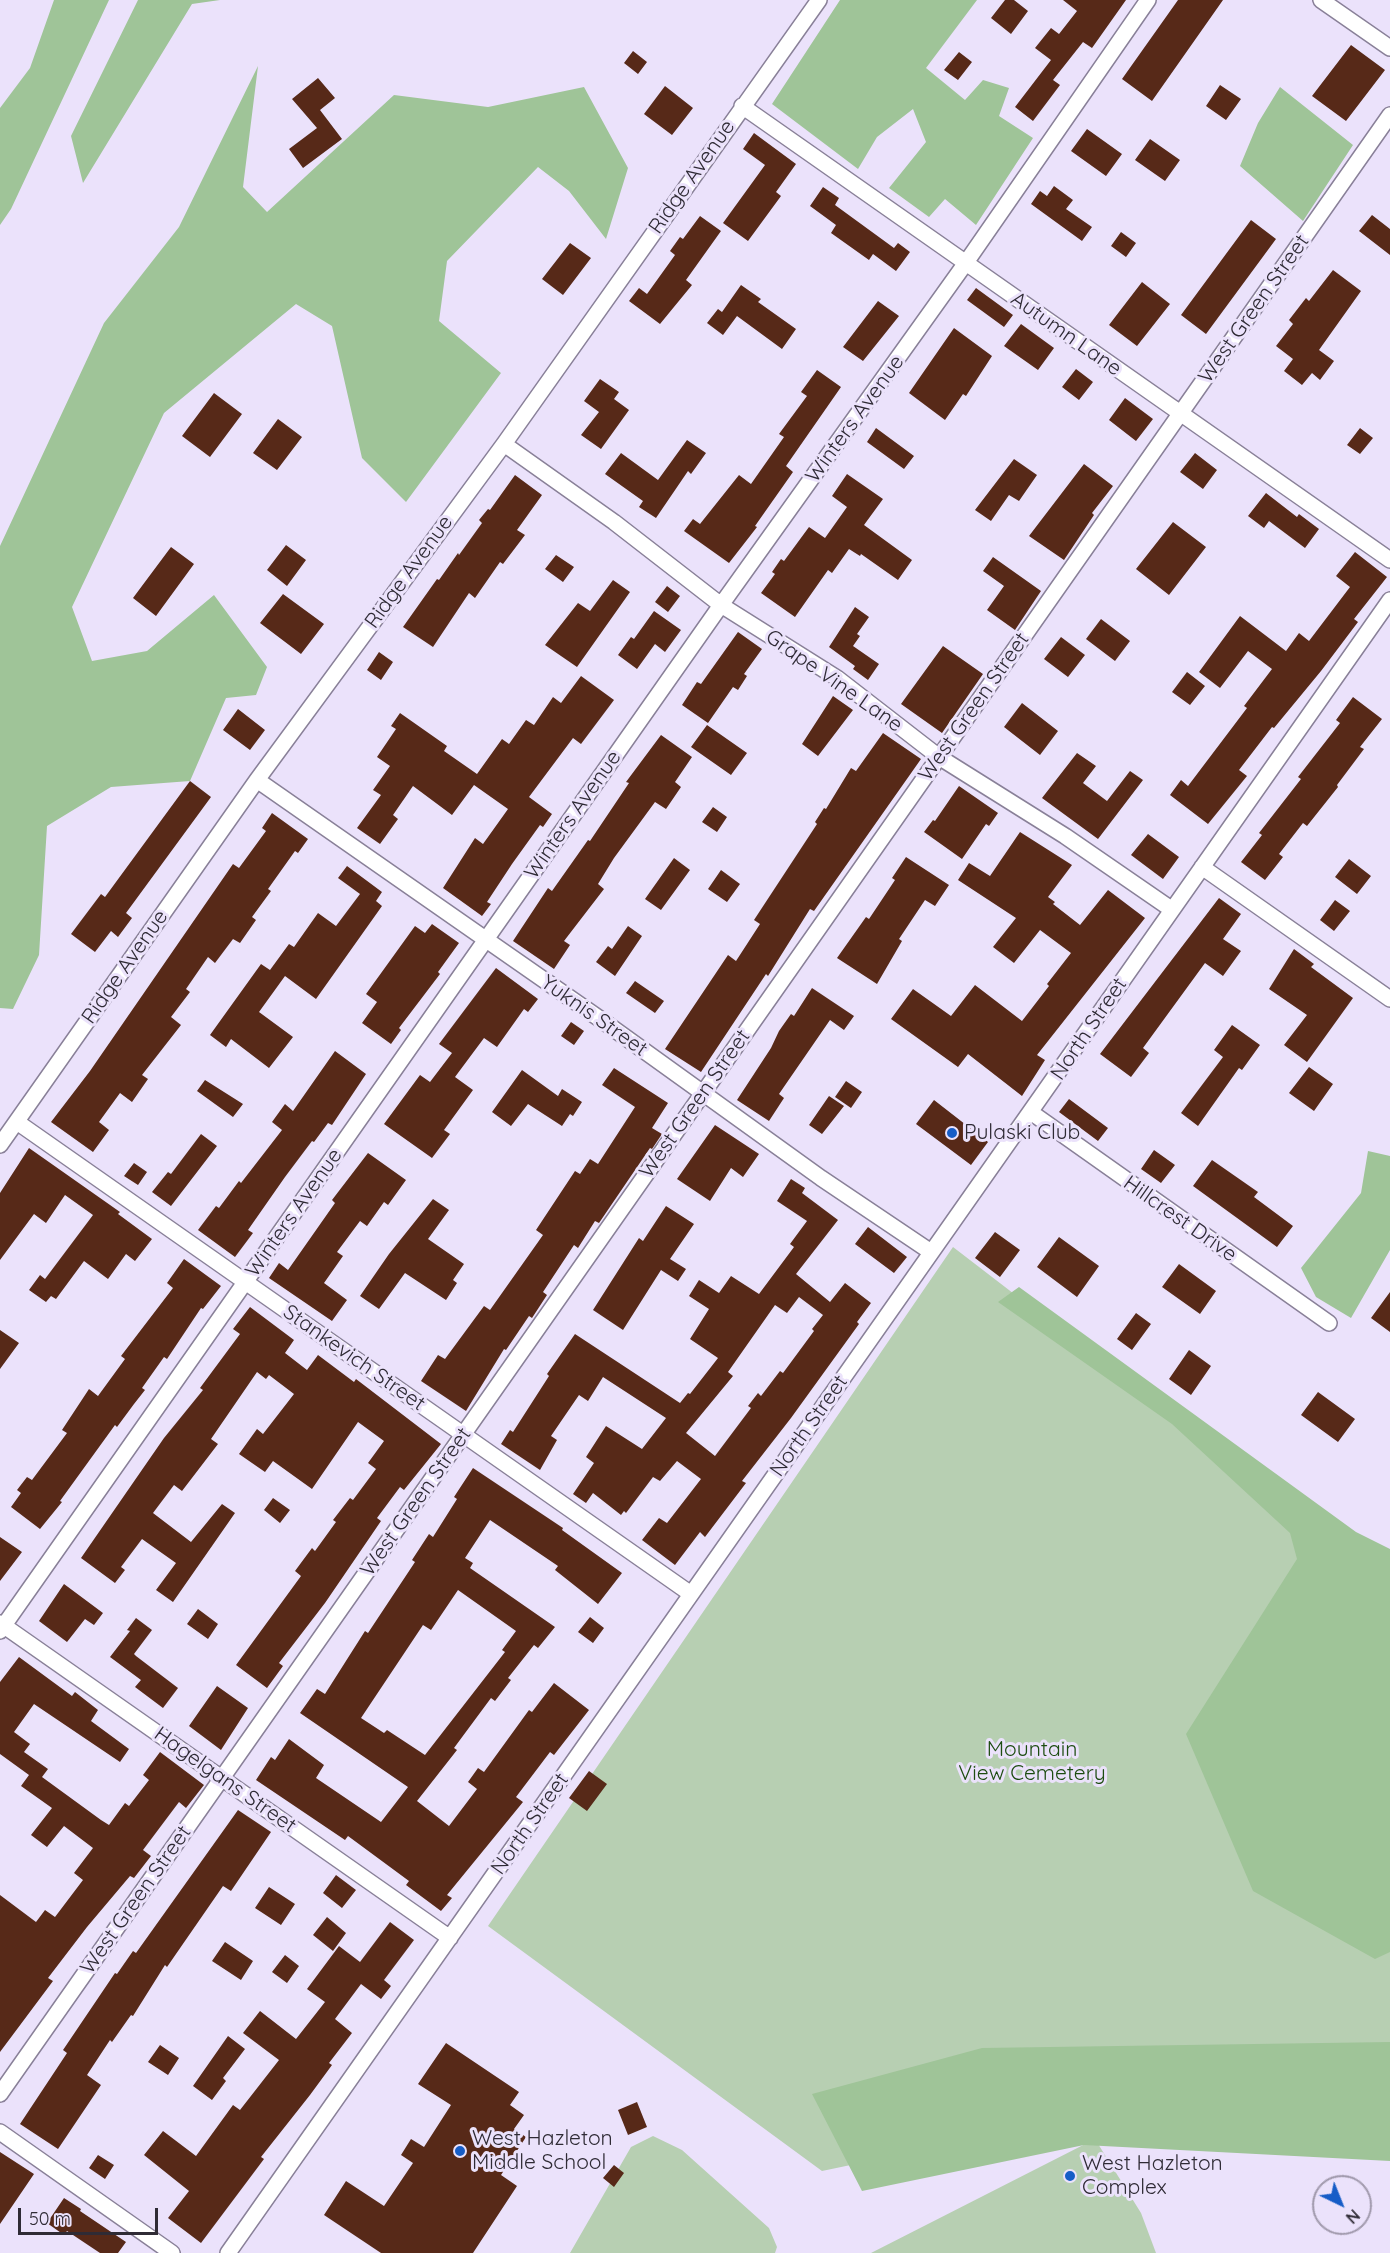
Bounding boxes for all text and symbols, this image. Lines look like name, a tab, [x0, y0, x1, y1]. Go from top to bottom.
street label: Ridge Avenue	[643, 115, 741, 239]
street label: West Green Street	[1193, 230, 1315, 388]
street label: Autumn Lane	[1006, 287, 1126, 381]
street label: Winters Avenue	[800, 350, 910, 488]
street label: Ridge Avenue	[360, 511, 458, 633]
street label: Grape Vine Lane	[761, 624, 907, 738]
street label: West Green Street	[913, 628, 1035, 786]
street label: Winters Avenue	[519, 746, 627, 884]
street label: Ridge Avenue	[76, 905, 174, 1029]
street label: Yuknis Street	[536, 970, 652, 1062]
street label: North Street	[1045, 973, 1133, 1085]
street label: West Green Street	[634, 1025, 756, 1183]
place label: Pulaski Club	[964, 1120, 1080, 1146]
marker: Pulaski Club	[945, 1126, 959, 1140]
street label: Winters Avenue	[240, 1144, 348, 1282]
street label: Hillcrest Drive	[1118, 1171, 1242, 1267]
street label: Stankevich Street	[278, 1300, 430, 1416]
street label: North Street	[765, 1370, 853, 1482]
street label: West Green Street	[355, 1423, 477, 1581]
street label: Hagelgans Street	[149, 1722, 301, 1838]
park label: Mountain View Cemetery	[958, 1737, 1106, 1787]
street label: North Street	[486, 1768, 574, 1880]
street label: West Green Street	[75, 1821, 197, 1979]
place label: West Hazleton Middle School	[472, 2126, 613, 2176]
marker: West Hazleton Middle School	[453, 2144, 467, 2158]
place label: West Hazleton Complex	[1082, 2151, 1223, 2201]
marker: West Hazleton Complex	[1063, 2169, 1077, 2183]
north arrow	[1312, 2175, 1372, 2235]
scale bar	[21, 2196, 160, 2234]
text: N	[1342, 2205, 1364, 2228]
text: 50 m	[29, 2207, 71, 2230]

